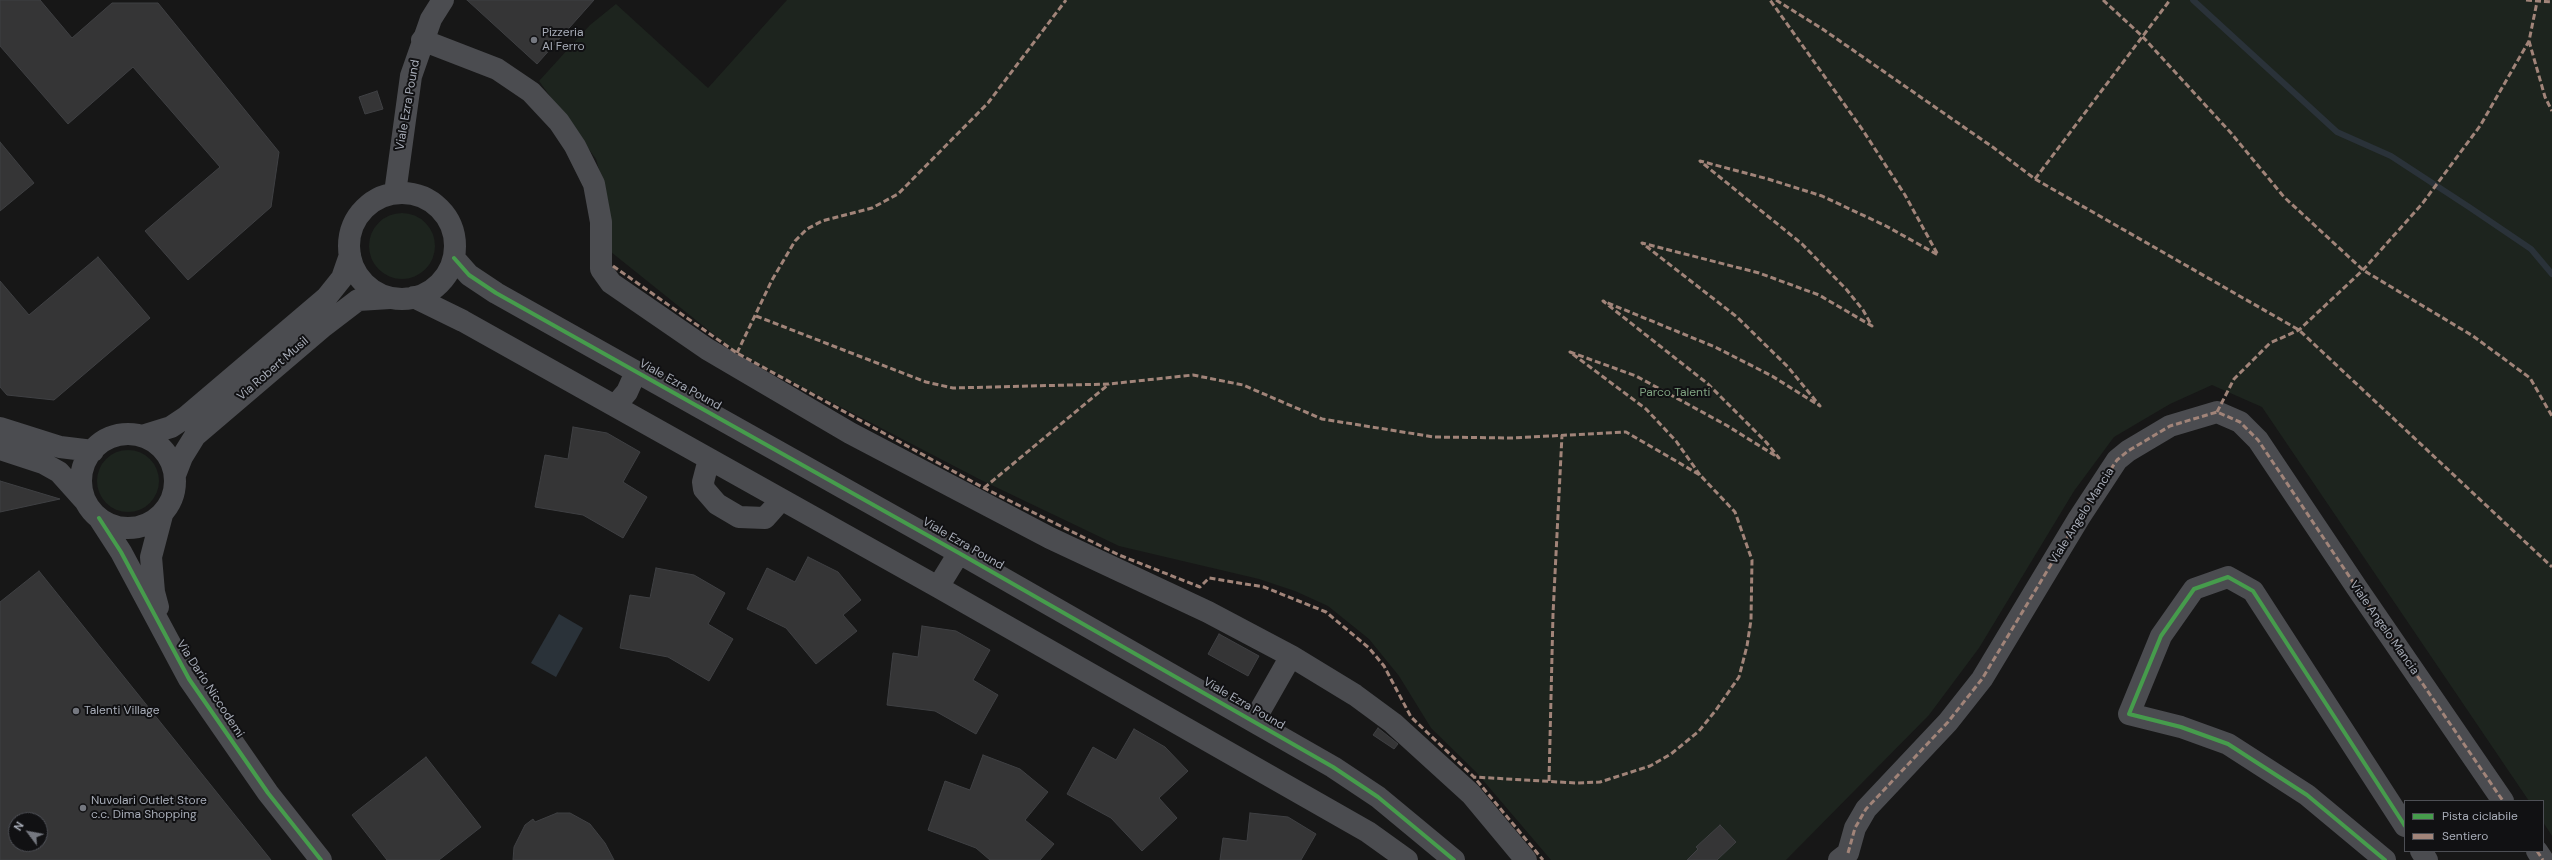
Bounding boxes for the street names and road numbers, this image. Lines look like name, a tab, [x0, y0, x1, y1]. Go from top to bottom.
street label: Viale Ezra Pound	[393, 59, 423, 151]
street label: Via Robert Musil	[234, 334, 312, 404]
street label: Viale Ezra Pound	[636, 357, 724, 413]
street label: Viale Angelo Mancia	[2046, 465, 2118, 567]
street label: Viale Ezra Pound	[920, 515, 1006, 573]
street label: Viale Angelo Mancia	[2346, 578, 2422, 678]
street label: Via Dario Niccodemi	[173, 638, 247, 740]
street label: Viale Ezra Pound	[1201, 675, 1287, 733]

